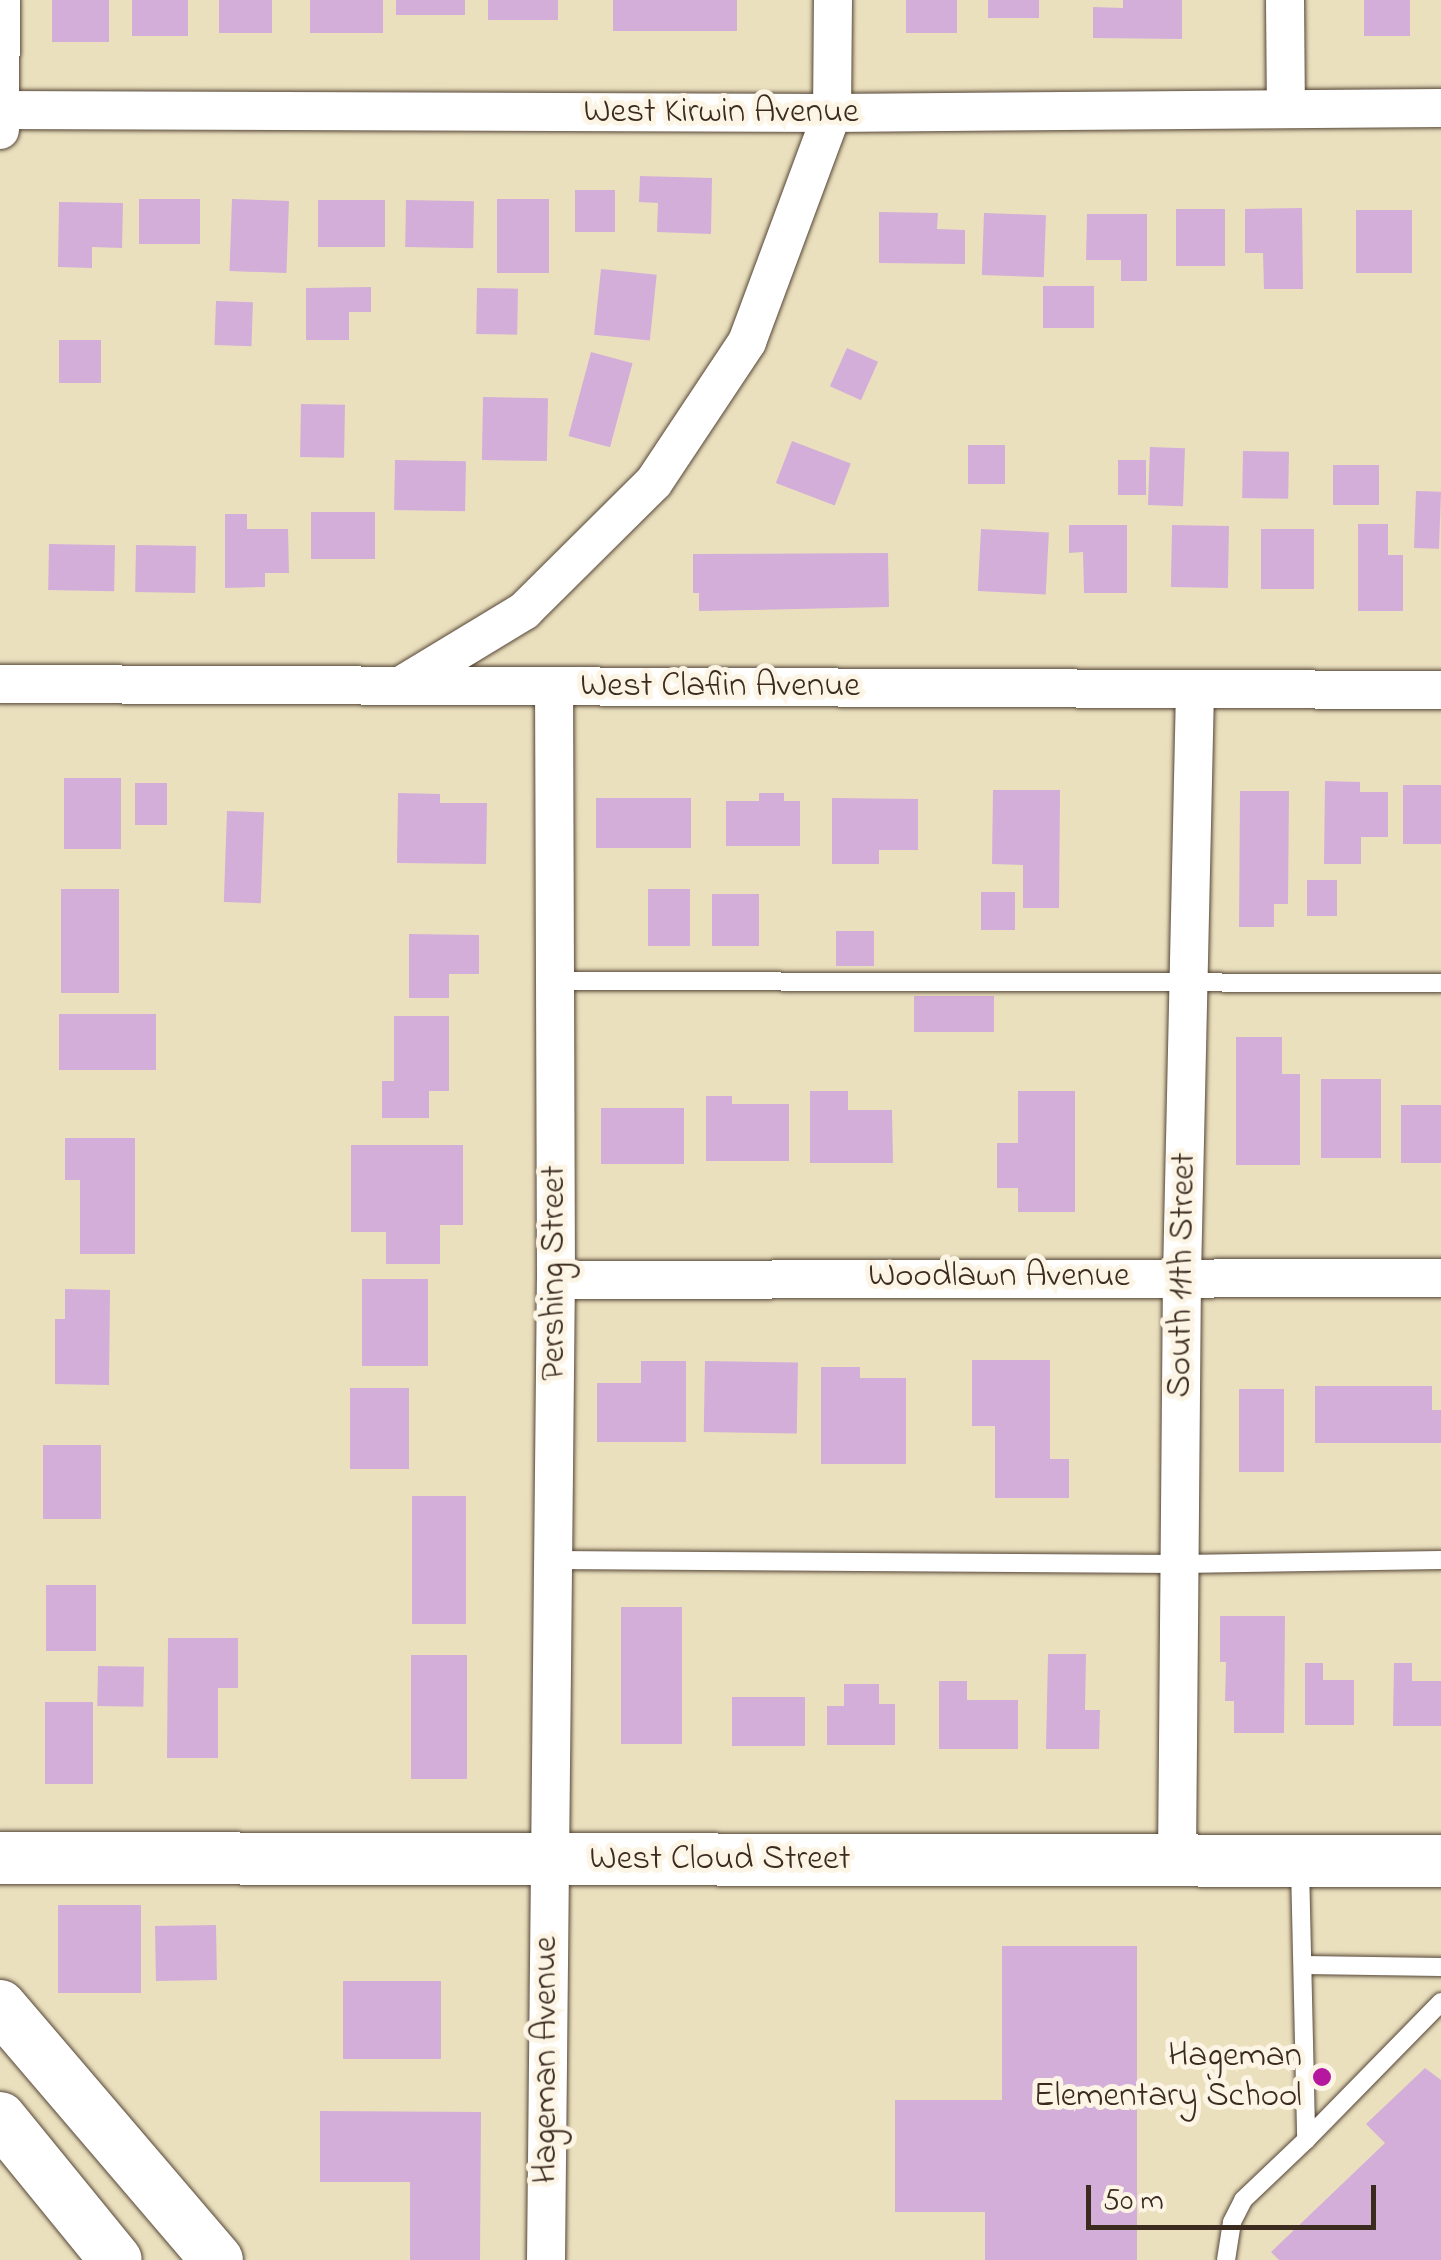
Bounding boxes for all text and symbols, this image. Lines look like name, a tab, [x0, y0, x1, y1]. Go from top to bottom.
street label: West Kirwin Avenue	[583, 92, 859, 134]
street label: West Claflin Avenue	[580, 666, 860, 708]
street label: South 11th Street	[1160, 1152, 1206, 1398]
street label: Pershing Street	[534, 1165, 576, 1381]
street label: Woodlawn Avenue	[868, 1256, 1130, 1298]
street label: West Cloud Street	[590, 1839, 850, 1881]
street label: Hageman Avenue	[526, 1936, 568, 2184]
place label: Hageman Elementary School	[1034, 2036, 1302, 2118]
marker: Hageman Elementary School	[1311, 2066, 1333, 2088]
scale bar	[1091, 2165, 1381, 2227]
text: 50 m	[1103, 2180, 1164, 2224]

